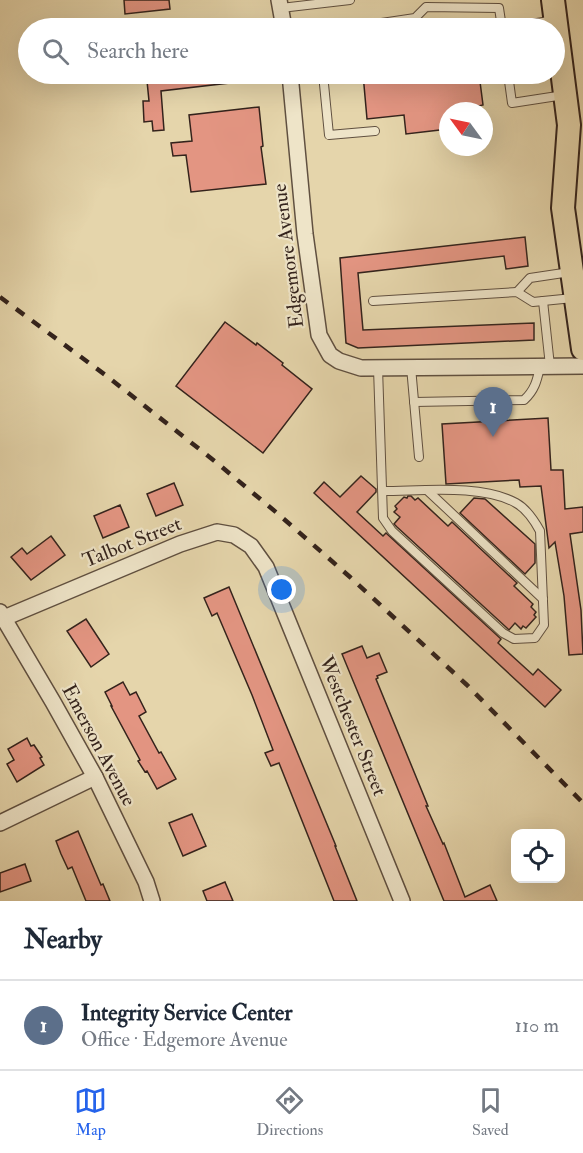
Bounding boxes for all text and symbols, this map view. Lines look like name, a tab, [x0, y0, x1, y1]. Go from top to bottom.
search box	[18, 18, 565, 84]
icon: search	[39, 35, 72, 68]
text: Search here	[87, 37, 189, 65]
north arrow	[439, 102, 493, 156]
street label: Edgemore Avenue	[267, 182, 309, 330]
pin: 1	[474, 388, 512, 437]
street label: Talbot Street	[79, 511, 185, 573]
your location	[267, 575, 296, 604]
street label: Westchester Street	[313, 651, 393, 800]
street label: Emerson Avenue	[56, 680, 142, 810]
map controls	[511, 829, 565, 883]
button: locate	[511, 829, 565, 883]
text: Nearby	[24, 924, 102, 956]
text: Integrity Service Center	[81, 999, 292, 1027]
text: 1	[40, 1013, 47, 1038]
text: 110 m	[515, 1013, 559, 1038]
text: Office · Edgemore Avenue	[81, 1027, 288, 1052]
tab: Map	[74, 1084, 107, 1140]
tab: Directions	[256, 1084, 323, 1140]
tab: Saved	[472, 1084, 509, 1140]

